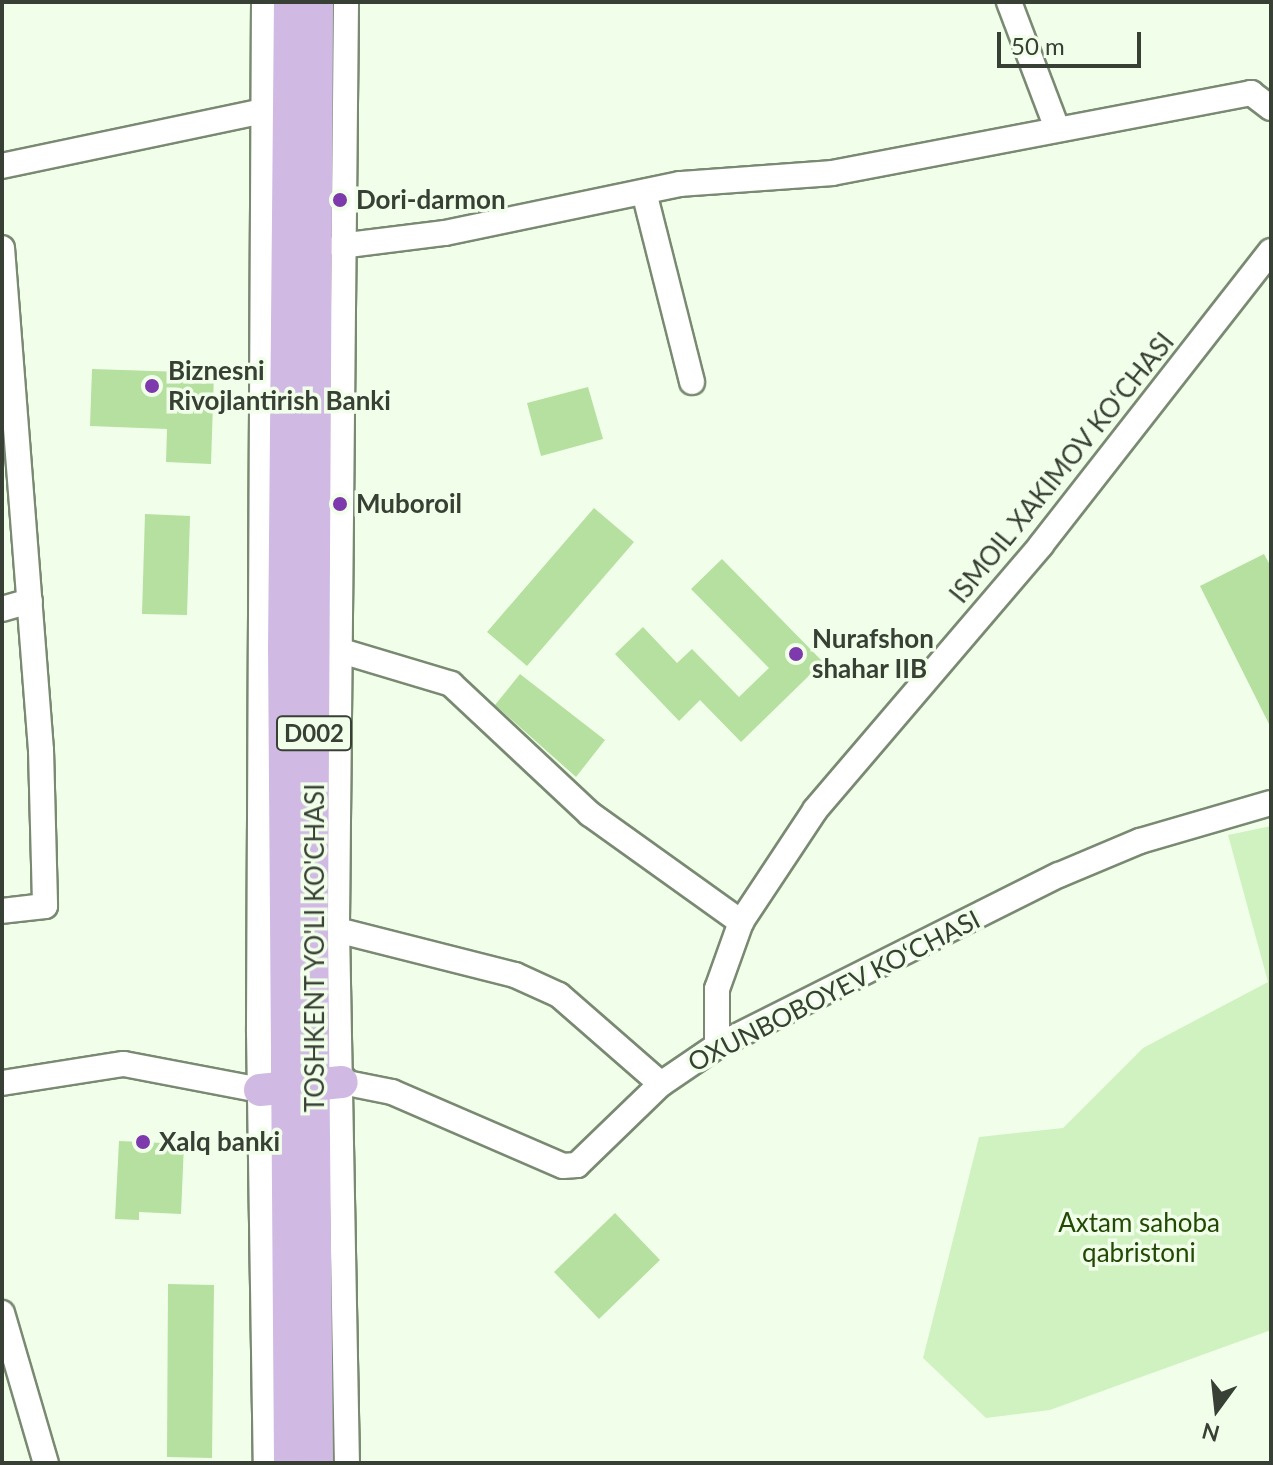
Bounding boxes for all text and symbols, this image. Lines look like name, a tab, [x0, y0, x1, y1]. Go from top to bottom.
scale bar	[1001, 16, 1145, 66]
text: 50 m	[1011, 31, 1065, 60]
place label: Dori-darmon	[356, 184, 506, 216]
marker: Dori-darmon	[331, 191, 349, 209]
street label: ISMOIL XAKIMOV KO‘CHASI	[943, 326, 1181, 610]
place label: Biznesni Rivojlantirish Banki	[168, 355, 391, 416]
marker: Biznesni Rivojlantirish Banki	[143, 377, 161, 395]
place label: Muboroil	[356, 488, 462, 520]
marker: Muboroil	[331, 495, 349, 513]
place label: Nurafshon shahar IIB	[812, 623, 934, 684]
marker: Nurafshon shahar IIB	[787, 645, 805, 663]
road number: D002	[274, 713, 354, 753]
street label: TOSHKENT YO'LI KO'CHASI	[299, 783, 331, 1113]
street label: OXUNBOBOYEV KO‘CHASI	[682, 903, 986, 1079]
place label: Xalq banki	[159, 1126, 280, 1158]
marker: Xalq banki	[134, 1133, 152, 1151]
park label: Axtam sahoba qabristoni	[1058, 1207, 1220, 1268]
north arrow	[1177, 1369, 1257, 1449]
text: N	[1199, 1417, 1222, 1448]

